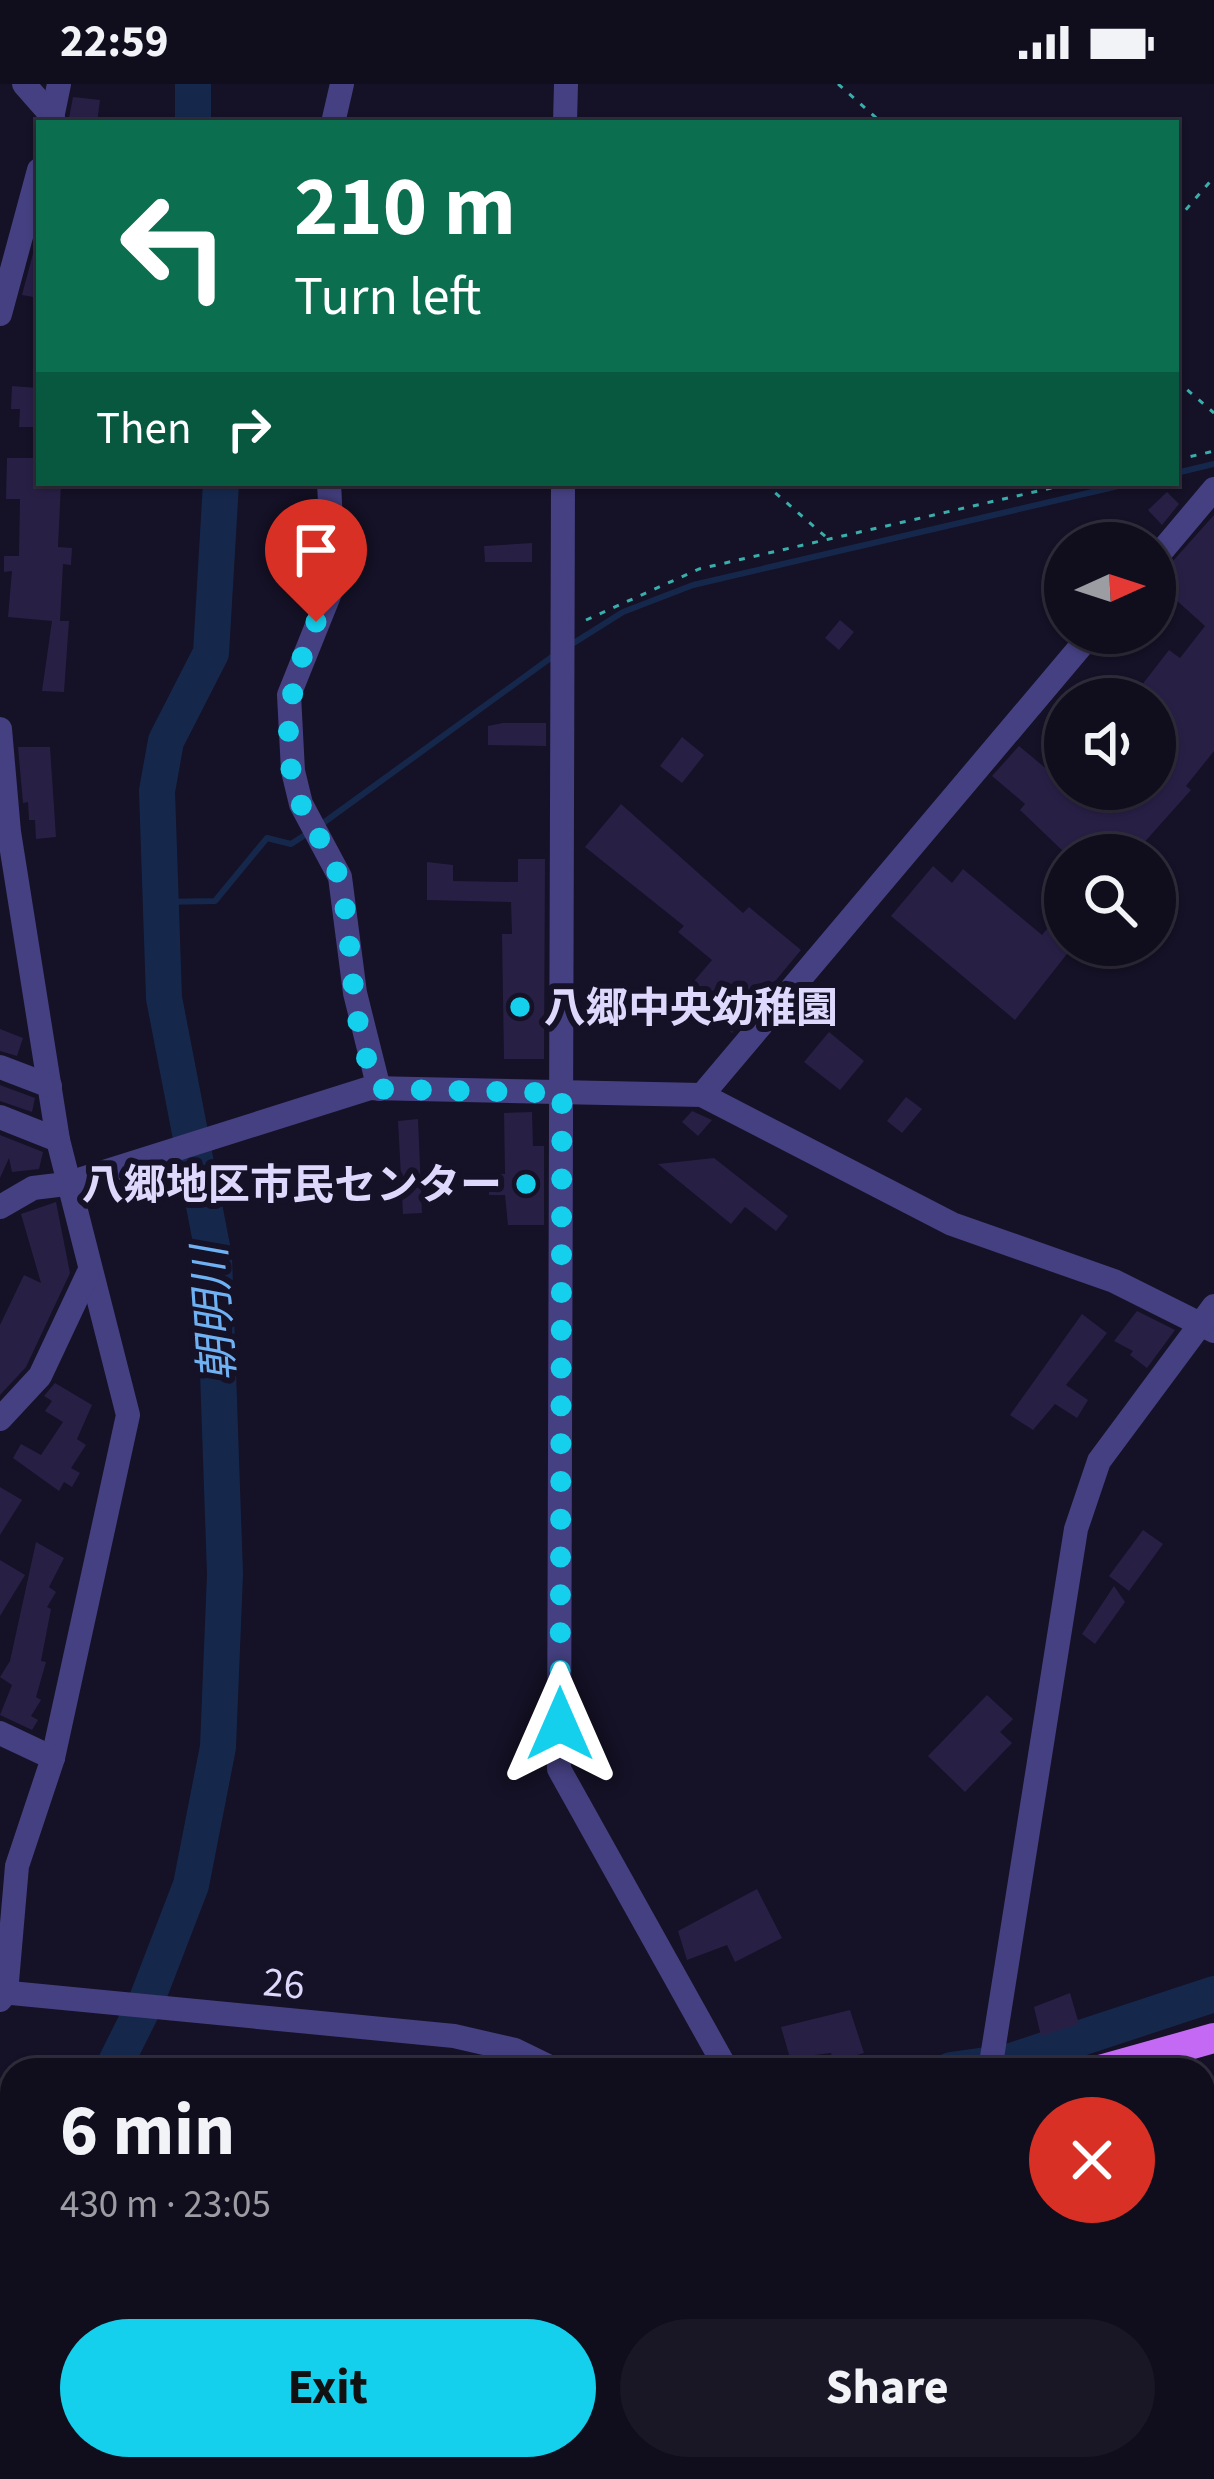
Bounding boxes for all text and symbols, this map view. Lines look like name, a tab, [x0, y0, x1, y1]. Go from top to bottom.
text: 22:59	[60, 10, 169, 74]
text: 210 m	[294, 148, 516, 268]
icon: left	[96, 168, 252, 324]
text: Turn left	[294, 259, 481, 336]
icon: right	[216, 396, 282, 462]
text: Then	[96, 397, 192, 461]
pin	[265, 499, 367, 622]
icon: arrive	[283, 517, 349, 583]
north arrow	[1044, 522, 1176, 654]
map controls	[1044, 522, 1176, 966]
button: sound	[1044, 678, 1176, 810]
button: search	[1044, 834, 1176, 966]
place label: 八郷中央幼稚園	[544, 979, 838, 1039]
marker: 八郷中央幼稚園	[507, 994, 533, 1020]
place label: 八郷地区市民センター	[82, 1156, 502, 1216]
marker: 八郷地区市民センター	[513, 1171, 539, 1197]
water label: 朝明川	[178, 1240, 252, 1383]
position arrow	[497, 1661, 623, 1787]
street label: 26	[260, 1952, 307, 2016]
text: 6 min	[60, 2080, 235, 2183]
button: close	[1029, 2097, 1155, 2223]
text: 430 m · 23:05	[60, 2177, 271, 2233]
button: Exit	[60, 2319, 596, 2457]
button: Share	[620, 2319, 1155, 2457]

